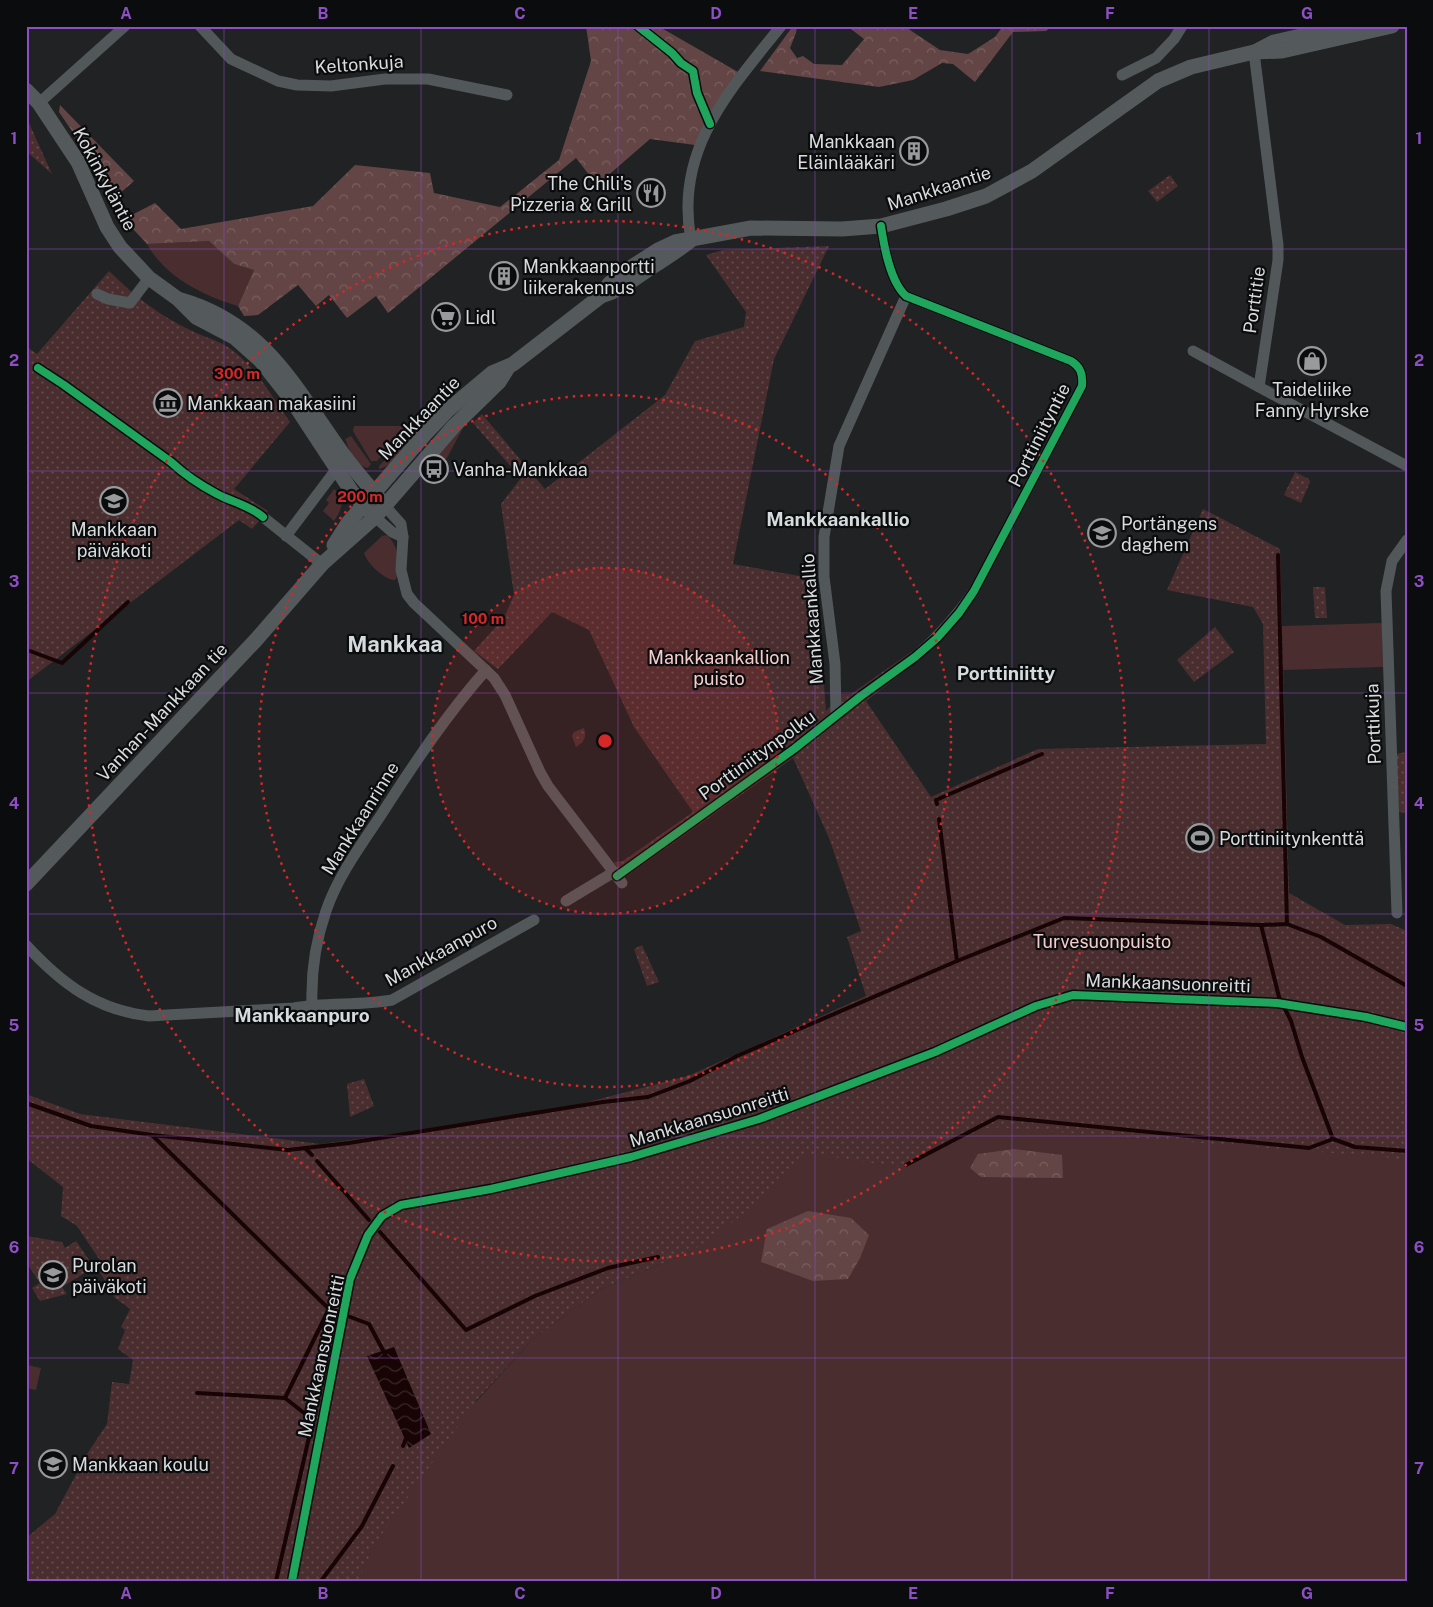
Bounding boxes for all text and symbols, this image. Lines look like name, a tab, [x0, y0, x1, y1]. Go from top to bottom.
text: A	[120, 4, 132, 23]
text: B	[318, 4, 329, 23]
text: C	[514, 4, 526, 23]
text: D	[710, 4, 722, 23]
text: E	[908, 4, 918, 23]
text: F	[1105, 4, 1115, 23]
text: G	[1301, 4, 1313, 23]
street label: Keltonkuja	[314, 50, 404, 78]
street label: Kokinkyläntie	[69, 124, 141, 234]
text: 1	[11, 129, 17, 148]
text: 1	[1416, 129, 1422, 148]
place label: Mankkaan Eläinlääkäri	[797, 131, 895, 173]
building icon: Mankkaan Eläinlääkäri	[899, 136, 929, 166]
street label: Mankkaantie	[885, 161, 993, 215]
place label: The Chili's Pizzeria & Grill	[510, 173, 632, 215]
restaurant icon: The Chili's Pizzeria & Grill	[636, 178, 666, 208]
place label: Mankkaanportti liikerakennus	[523, 256, 655, 298]
building icon: Mankkaanportti liikerakennus	[489, 261, 519, 291]
street label: Porttitie	[1239, 265, 1269, 335]
supermarket icon: Lidl	[431, 302, 461, 332]
place label: Lidl	[465, 307, 496, 328]
shop icon: Taideliike Fanny Hyrske	[1297, 346, 1327, 376]
text: 2	[9, 351, 19, 370]
text: 2	[1414, 351, 1424, 370]
text: 300 m	[214, 365, 260, 382]
street label: Mankkaantie	[374, 372, 464, 464]
place label: Taideliike Fanny Hyrske	[1255, 379, 1369, 421]
street label: Porttiniityntie	[1004, 380, 1074, 490]
museum icon: Mankkaan makasiini	[153, 388, 183, 418]
place label: Mankkaan makasiini	[187, 393, 356, 414]
bus stop icon: Vanha-Mankkaa	[419, 454, 449, 484]
place label: Vanha-Mankkaa	[453, 459, 588, 480]
school or university icon: Mankkaan päiväkoti	[99, 486, 129, 516]
text: 200 m	[337, 488, 383, 505]
district label: Mankkaankallio	[766, 508, 910, 530]
place label: Portängens daghem	[1121, 513, 1217, 555]
school or university icon: Portängens daghem	[1087, 518, 1117, 548]
place label: Mankkaan päiväkoti	[71, 519, 157, 561]
street label: Mankkaankallio	[797, 553, 827, 685]
text: 3	[9, 572, 19, 591]
text: 3	[1414, 572, 1424, 591]
text: 100 m	[462, 610, 504, 627]
district label: Mankkaa	[347, 631, 443, 657]
street label: Vanhan-Mankkaan tie	[92, 638, 232, 786]
park label: Mankkaankallion puisto	[648, 647, 790, 689]
district label: Porttiniitty	[957, 662, 1056, 684]
street label: Porttikuja	[1361, 683, 1385, 765]
street label: Porttiniitynpolku	[695, 706, 819, 804]
centre of rings	[596, 732, 614, 750]
street label: Mankkaanrinne	[317, 758, 403, 878]
text: 4	[9, 794, 20, 813]
text: 4	[1414, 794, 1425, 813]
sports icon: Porttiniitynkenttä	[1185, 823, 1215, 853]
place label: Porttiniitynkenttä	[1219, 828, 1364, 849]
street label: Mankkaanpuro	[381, 912, 501, 990]
park label: Turvesuonpuisto	[1033, 931, 1171, 952]
street label: Mankkaansuonreitti	[1085, 970, 1251, 996]
district label: Mankkaanpuro	[234, 1004, 370, 1026]
text: 5	[9, 1016, 20, 1035]
text: 5	[1414, 1016, 1425, 1035]
street label: Mankkaansuonreitti	[627, 1083, 791, 1151]
text: 6	[9, 1238, 19, 1257]
text: 6	[1414, 1238, 1424, 1257]
place label: Purolan päiväkoti	[72, 1255, 147, 1297]
school or university icon: Purolan päiväkoti	[38, 1260, 68, 1290]
street label: Mankkaansuonreitti	[294, 1273, 348, 1439]
school or university icon: Mankkaan koulu	[38, 1449, 68, 1479]
place label: Mankkaan koulu	[72, 1454, 209, 1475]
text: 7	[9, 1459, 19, 1478]
text: 7	[1414, 1459, 1424, 1478]
text: A	[120, 1584, 132, 1603]
text: B	[318, 1584, 329, 1603]
text: C	[514, 1584, 526, 1603]
text: D	[710, 1584, 722, 1603]
text: E	[908, 1584, 918, 1603]
text: F	[1105, 1584, 1115, 1603]
text: G	[1301, 1584, 1313, 1603]

